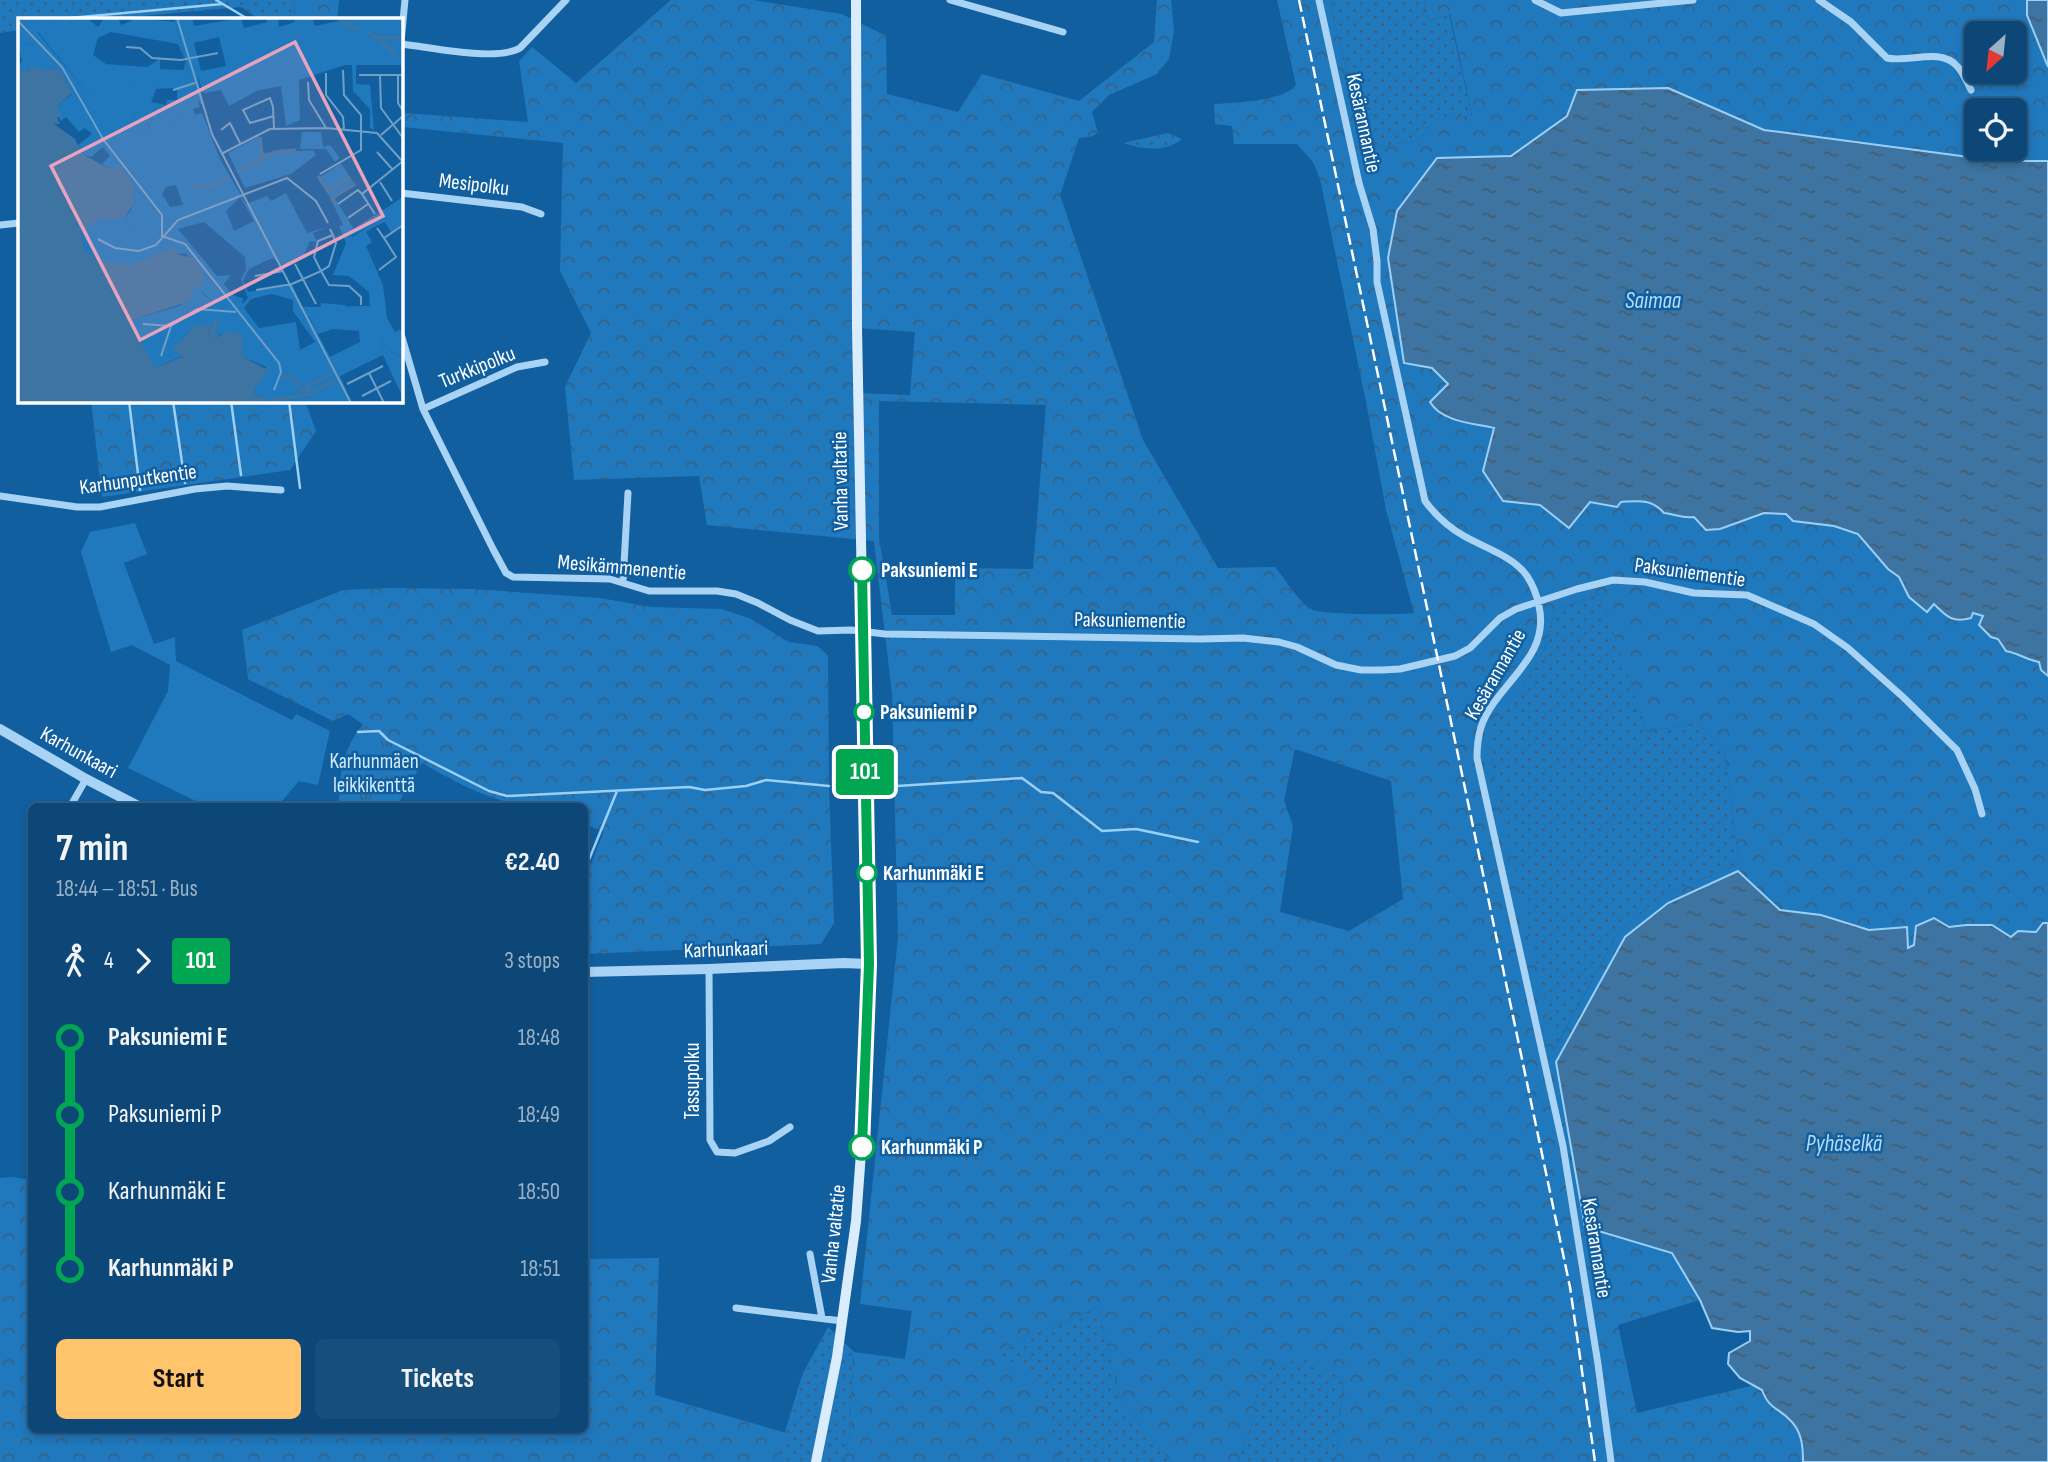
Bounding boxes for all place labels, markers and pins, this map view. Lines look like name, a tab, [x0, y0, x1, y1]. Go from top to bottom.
marker: Paksuniemi E	[849, 557, 875, 583]
place label: Paksuniemi E	[881, 558, 978, 583]
place label: Paksuniemi P	[880, 700, 977, 725]
marker: Paksuniemi P	[854, 702, 874, 722]
place label: Karhunmäki E	[883, 861, 984, 886]
marker: Karhunmäki E	[857, 863, 877, 883]
marker: Karhunmäki P	[849, 1134, 875, 1160]
place label: Karhunmäki P	[881, 1135, 982, 1160]

